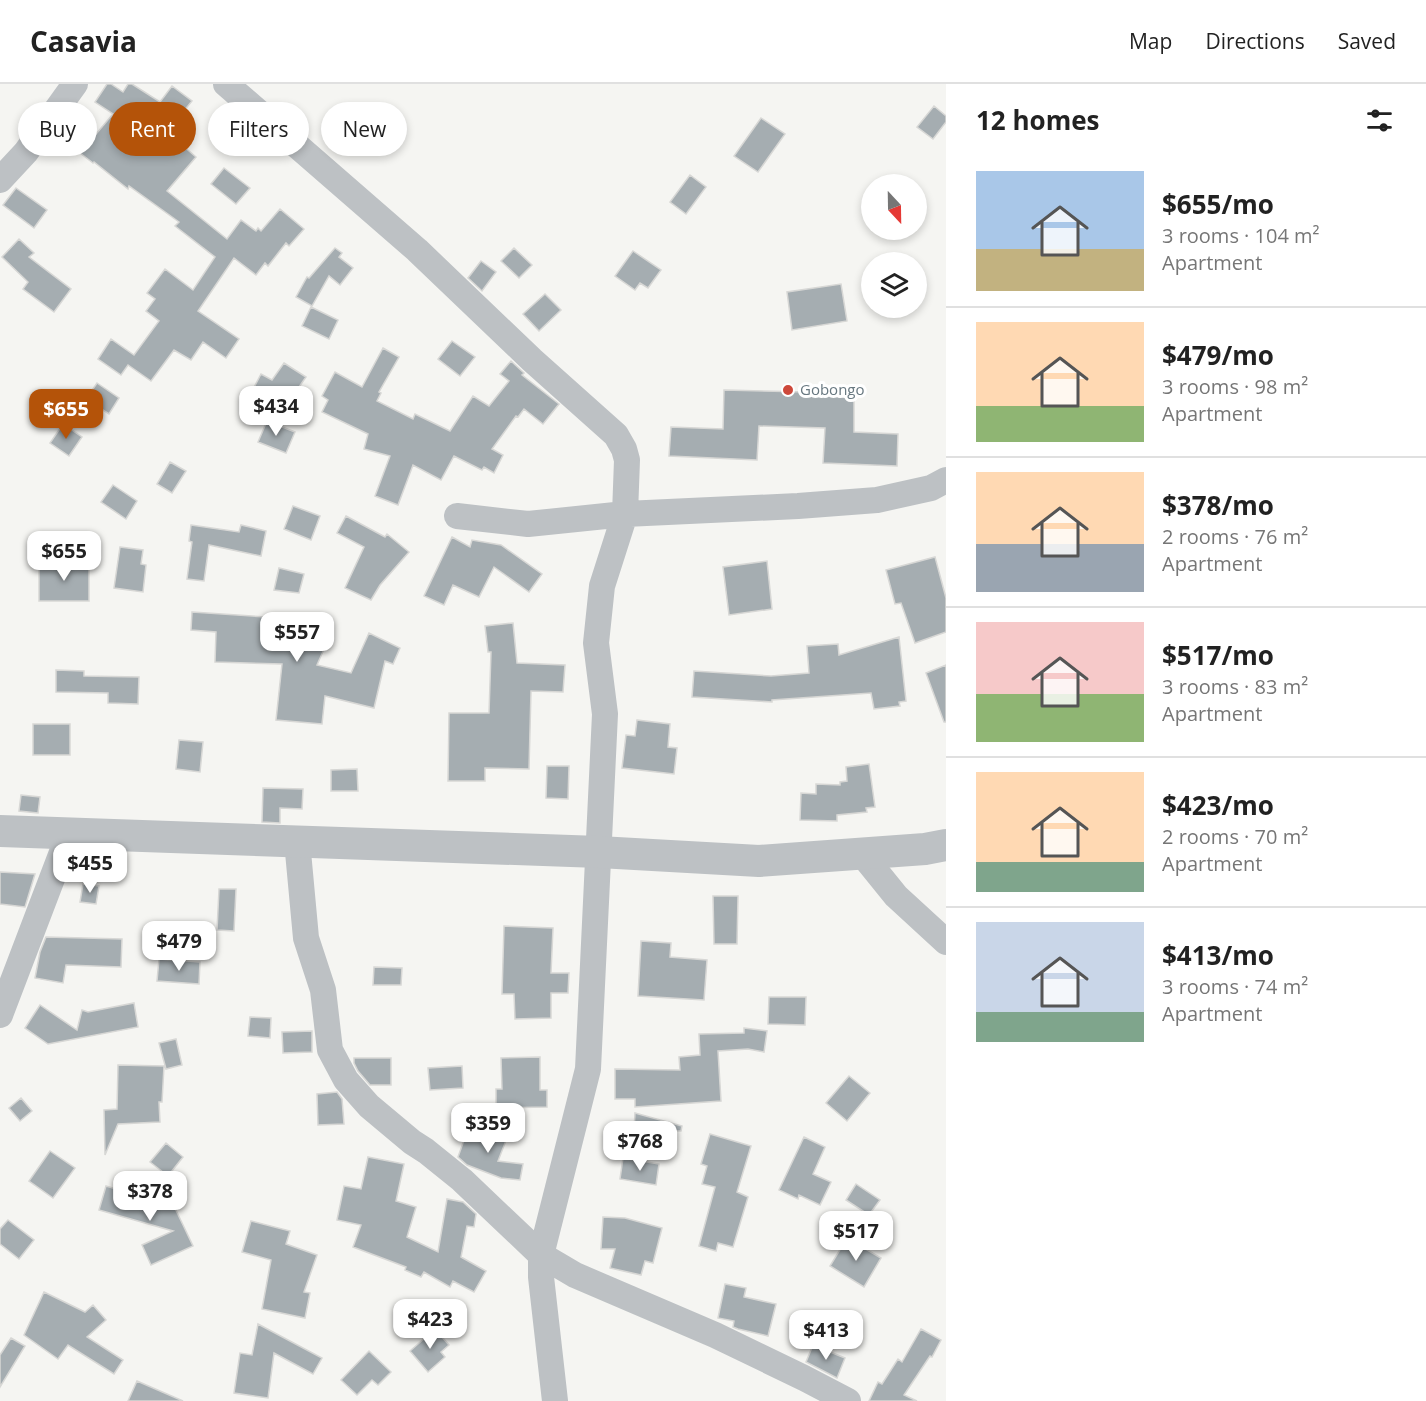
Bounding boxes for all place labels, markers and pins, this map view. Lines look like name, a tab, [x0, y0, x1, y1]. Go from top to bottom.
place label: Gobongo	[800, 379, 865, 399]
marker: Gobongo	[781, 383, 795, 397]
pin: $434	[240, 386, 312, 437]
pin: $655	[30, 389, 102, 440]
pin: $655	[28, 531, 100, 582]
pin: $557	[261, 612, 333, 663]
pin: $455	[54, 843, 126, 894]
pin: $479	[143, 921, 215, 972]
pin: $359	[452, 1103, 524, 1154]
pin: $768	[604, 1121, 676, 1172]
pin: $378	[114, 1171, 186, 1222]
pin: $517	[820, 1211, 892, 1262]
pin: $423	[394, 1299, 466, 1350]
pin: $413	[790, 1310, 862, 1361]

